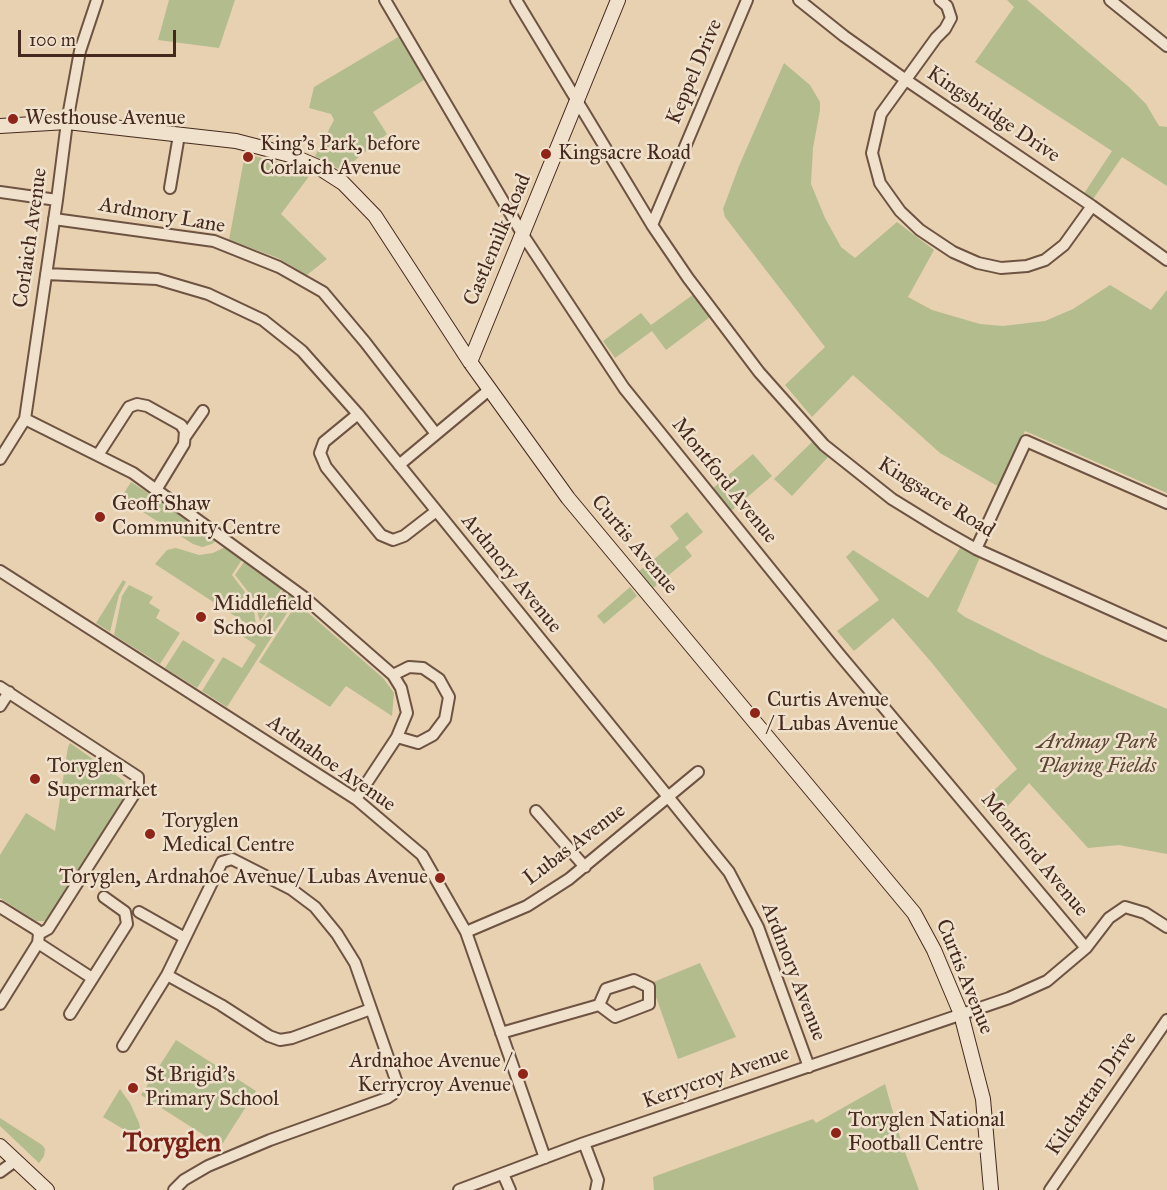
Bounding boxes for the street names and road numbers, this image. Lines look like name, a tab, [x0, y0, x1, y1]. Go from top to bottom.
street label: Keppel Drive	[662, 16, 728, 128]
street label: Kingsbridge Drive	[922, 61, 1064, 169]
street label: Corlaich Avenue	[9, 166, 53, 310]
street label: Castlemilk Road	[459, 170, 537, 310]
street label: Ardmory Lane	[97, 193, 227, 239]
street label: Montford Avenue	[666, 413, 782, 549]
street label: Kingsacre Road	[873, 452, 999, 544]
street label: Curtis Avenue	[585, 490, 683, 600]
street label: Ardmory Avenue	[455, 509, 567, 639]
street label: Ardnahoe Avenue	[262, 710, 400, 818]
street label: Montford Avenue	[975, 788, 1093, 922]
street label: Lubas Avenue	[519, 799, 631, 891]
street label: Ardmory Avenue	[755, 899, 831, 1045]
street label: Curtis Avenue	[930, 916, 998, 1038]
street label: Kilchattan Drive	[1041, 1027, 1143, 1161]
street label: Kerrycroy Avenue	[639, 1041, 793, 1115]

